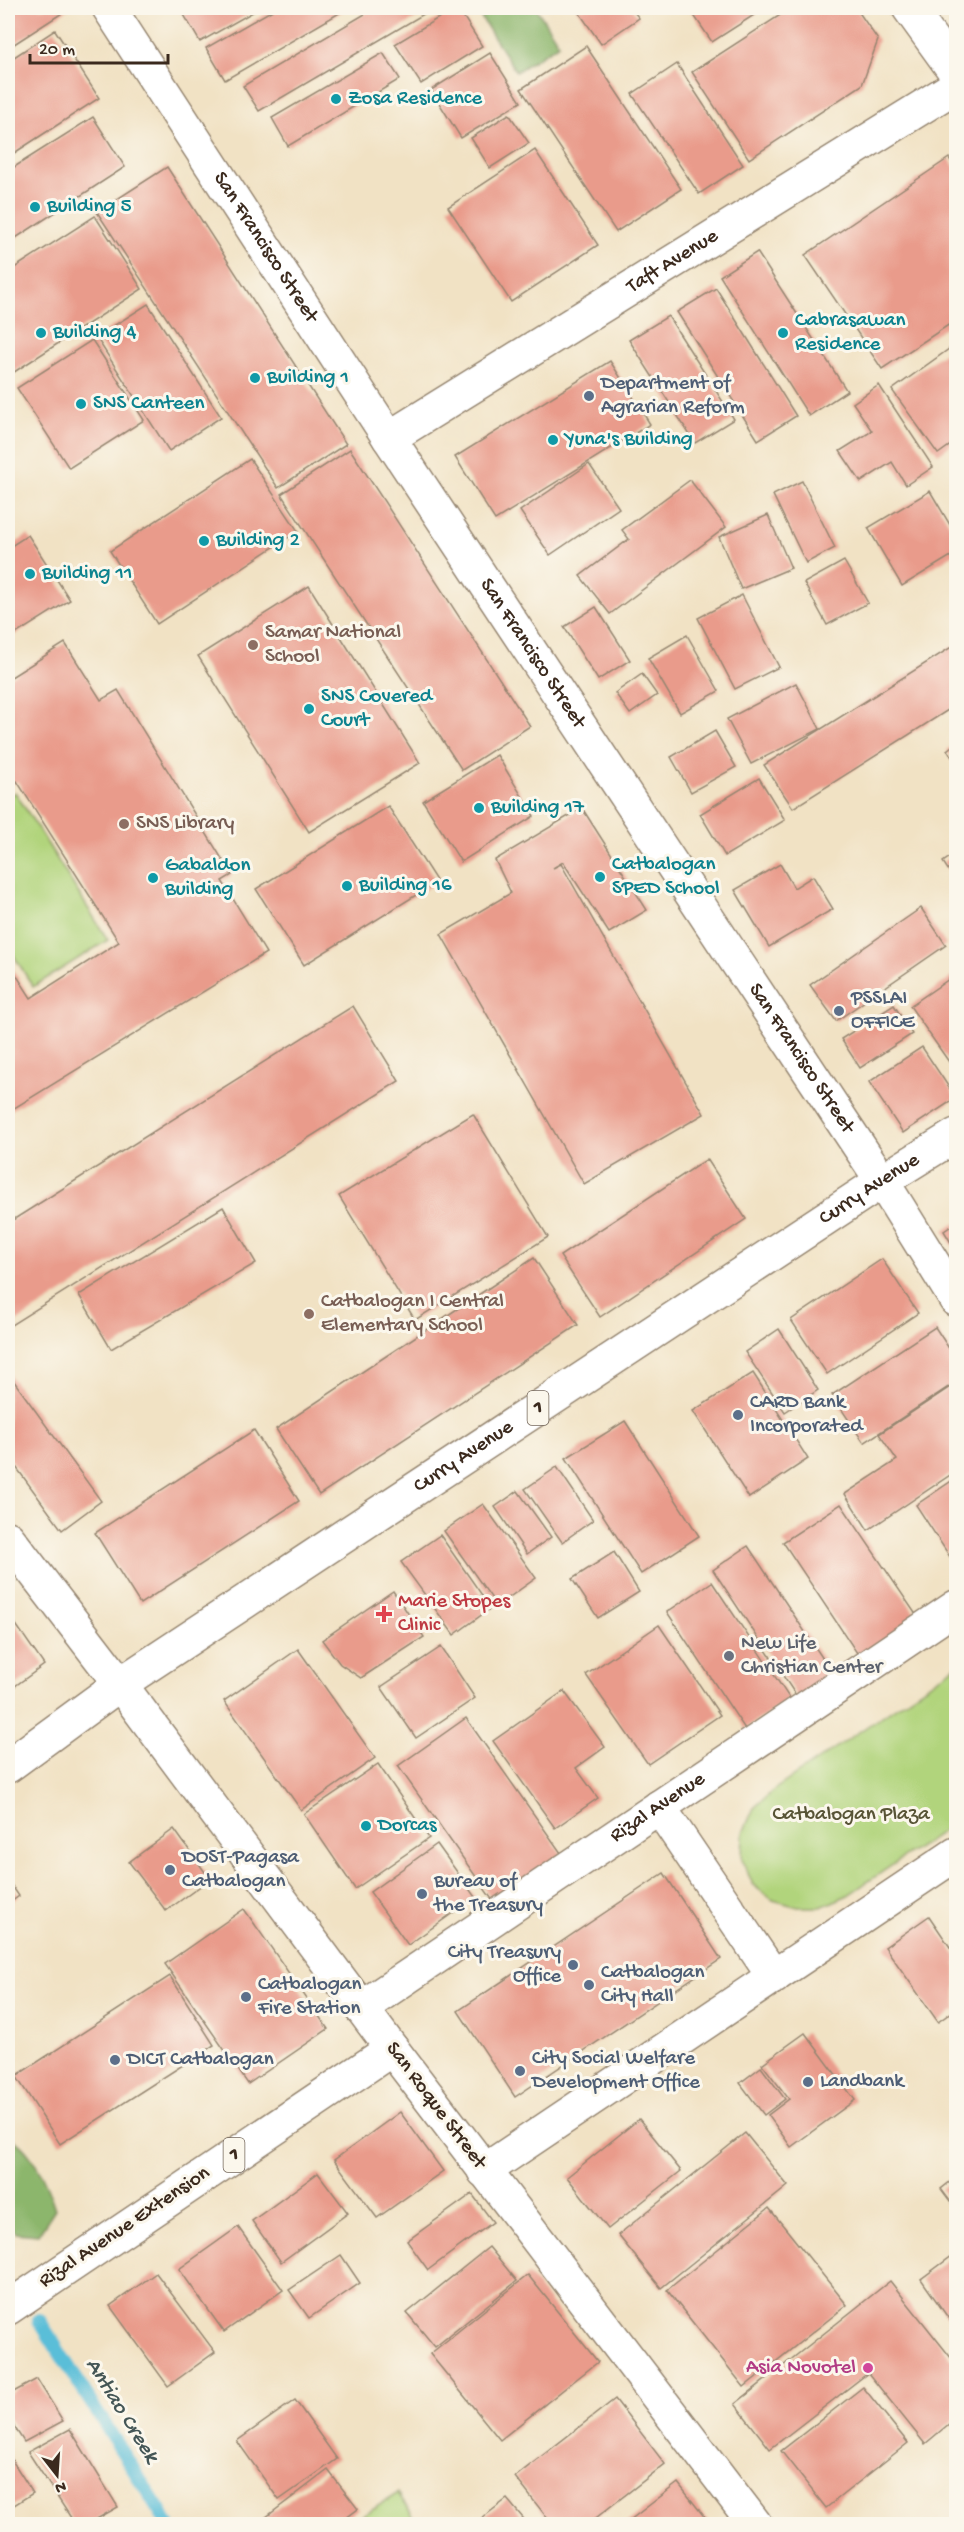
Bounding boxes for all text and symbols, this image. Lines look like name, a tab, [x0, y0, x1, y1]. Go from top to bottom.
scale bar	[30, 27, 168, 65]
text: 20 m	[39, 40, 75, 61]
place label: Zosa Residence	[348, 87, 483, 112]
marker: Zosa Residence	[329, 92, 343, 106]
street label: San Francisco Street	[207, 168, 325, 330]
place label: Building 5	[46, 195, 132, 220]
marker: Building 5	[28, 200, 42, 214]
street label: Taft Avenue	[622, 223, 724, 300]
place label: Cabrasawan Residence	[795, 309, 906, 358]
place label: Building 4	[52, 321, 137, 346]
marker: Building 4	[34, 326, 48, 340]
marker: Cabrasawan Residence	[776, 326, 790, 340]
place label: Building 1	[266, 366, 349, 391]
marker: Building 1	[248, 371, 262, 385]
place label: Department of Agrarian Reform	[599, 372, 745, 421]
marker: Department of Agrarian Reform	[582, 389, 596, 403]
place label: SNS Canteen	[93, 392, 204, 417]
marker: SNS Canteen	[74, 397, 88, 411]
place label: Yuna's Building	[563, 428, 693, 453]
marker: Yuna's Building	[546, 433, 560, 447]
place label: Building 2	[215, 529, 300, 554]
marker: Building 2	[197, 534, 211, 548]
place label: Building 11	[41, 562, 132, 587]
marker: Building 11	[23, 567, 37, 581]
street label: San Francisco Street	[473, 574, 592, 735]
place label: Samar National School	[265, 621, 401, 670]
marker: Samar National School	[246, 638, 260, 652]
place label: SNS Covered Court	[321, 685, 434, 734]
marker: SNS Covered Court	[302, 702, 316, 716]
place label: Building 17	[490, 796, 585, 821]
marker: Building 17	[472, 801, 486, 815]
place label: SNS Library	[136, 812, 234, 837]
marker: SNS Library	[117, 817, 131, 831]
place label: Catbalogan SPED School	[612, 853, 720, 902]
place label: Gabaldon Building	[164, 854, 250, 903]
marker: Catbalogan SPED School	[593, 870, 607, 884]
marker: Gabaldon Building	[146, 871, 160, 885]
place label: Building 16	[358, 874, 452, 899]
marker: Building 16	[340, 879, 354, 893]
street label: San Francisco Street	[742, 979, 861, 1140]
place label: PSSLAI OFFICE	[850, 987, 916, 1036]
marker: PSSLAI OFFICE	[832, 1004, 846, 1018]
street label: Curry Avenue	[815, 1147, 925, 1231]
place label: Catbalogan I Central Elementary School	[321, 1290, 504, 1339]
marker: Catbalogan I Central Elementary School	[302, 1307, 316, 1321]
road number: 1	[528, 1391, 548, 1425]
place label: CARD Bank Incorporated	[750, 1391, 864, 1440]
marker: CARD Bank Incorporated	[731, 1408, 745, 1422]
street label: Curry Avenue	[409, 1414, 520, 1499]
place label: Marie Stopes Clinic	[398, 1590, 511, 1639]
marker: Marie Stopes Clinic	[375, 1605, 393, 1623]
place label: New Life Christian Center	[741, 1632, 884, 1681]
marker: New Life Christian Center	[722, 1649, 736, 1663]
street label: Rizal Avenue	[606, 1766, 711, 1849]
park label: Catbalogan Plaza	[772, 1803, 931, 1828]
place label: Dorcas	[376, 1814, 438, 1839]
marker: Dorcas	[359, 1819, 373, 1833]
place label: DOST-Pagasa Catbalogan	[180, 1846, 300, 1895]
marker: DOST-Pagasa Catbalogan	[163, 1863, 177, 1877]
place label: Bureau of the Treasury	[432, 1870, 543, 1919]
marker: Bureau of the Treasury	[415, 1887, 429, 1901]
place label: City Treasury Office	[448, 1941, 562, 1990]
marker: City Treasury Office	[566, 1958, 580, 1972]
place label: Catbalogan City Hall	[601, 1961, 704, 2010]
place label: Catbalogan Fire Station	[257, 1973, 361, 2022]
marker: Catbalogan City Hall	[582, 1978, 596, 1992]
marker: Catbalogan Fire Station	[239, 1990, 253, 2004]
street label: San Roque Street	[379, 2038, 492, 2176]
place label: City Social Welfare Development Office	[530, 2047, 701, 2096]
place label: DICT Catbalogan	[125, 2048, 274, 2073]
marker: DICT Catbalogan	[108, 2053, 122, 2067]
marker: City Social Welfare Development Office	[513, 2064, 527, 2078]
place label: Landbank	[820, 2070, 906, 2095]
marker: Landbank	[801, 2075, 815, 2089]
road number: 1	[224, 2138, 244, 2172]
street label: Rizal Avenue Extension	[35, 2161, 215, 2295]
water label: Antiao Creek	[79, 2354, 165, 2470]
place label: Asia Novotel	[746, 2356, 856, 2381]
marker: Asia Novotel	[861, 2361, 875, 2375]
north arrow	[27, 2445, 87, 2505]
text: N	[52, 2475, 68, 2497]

